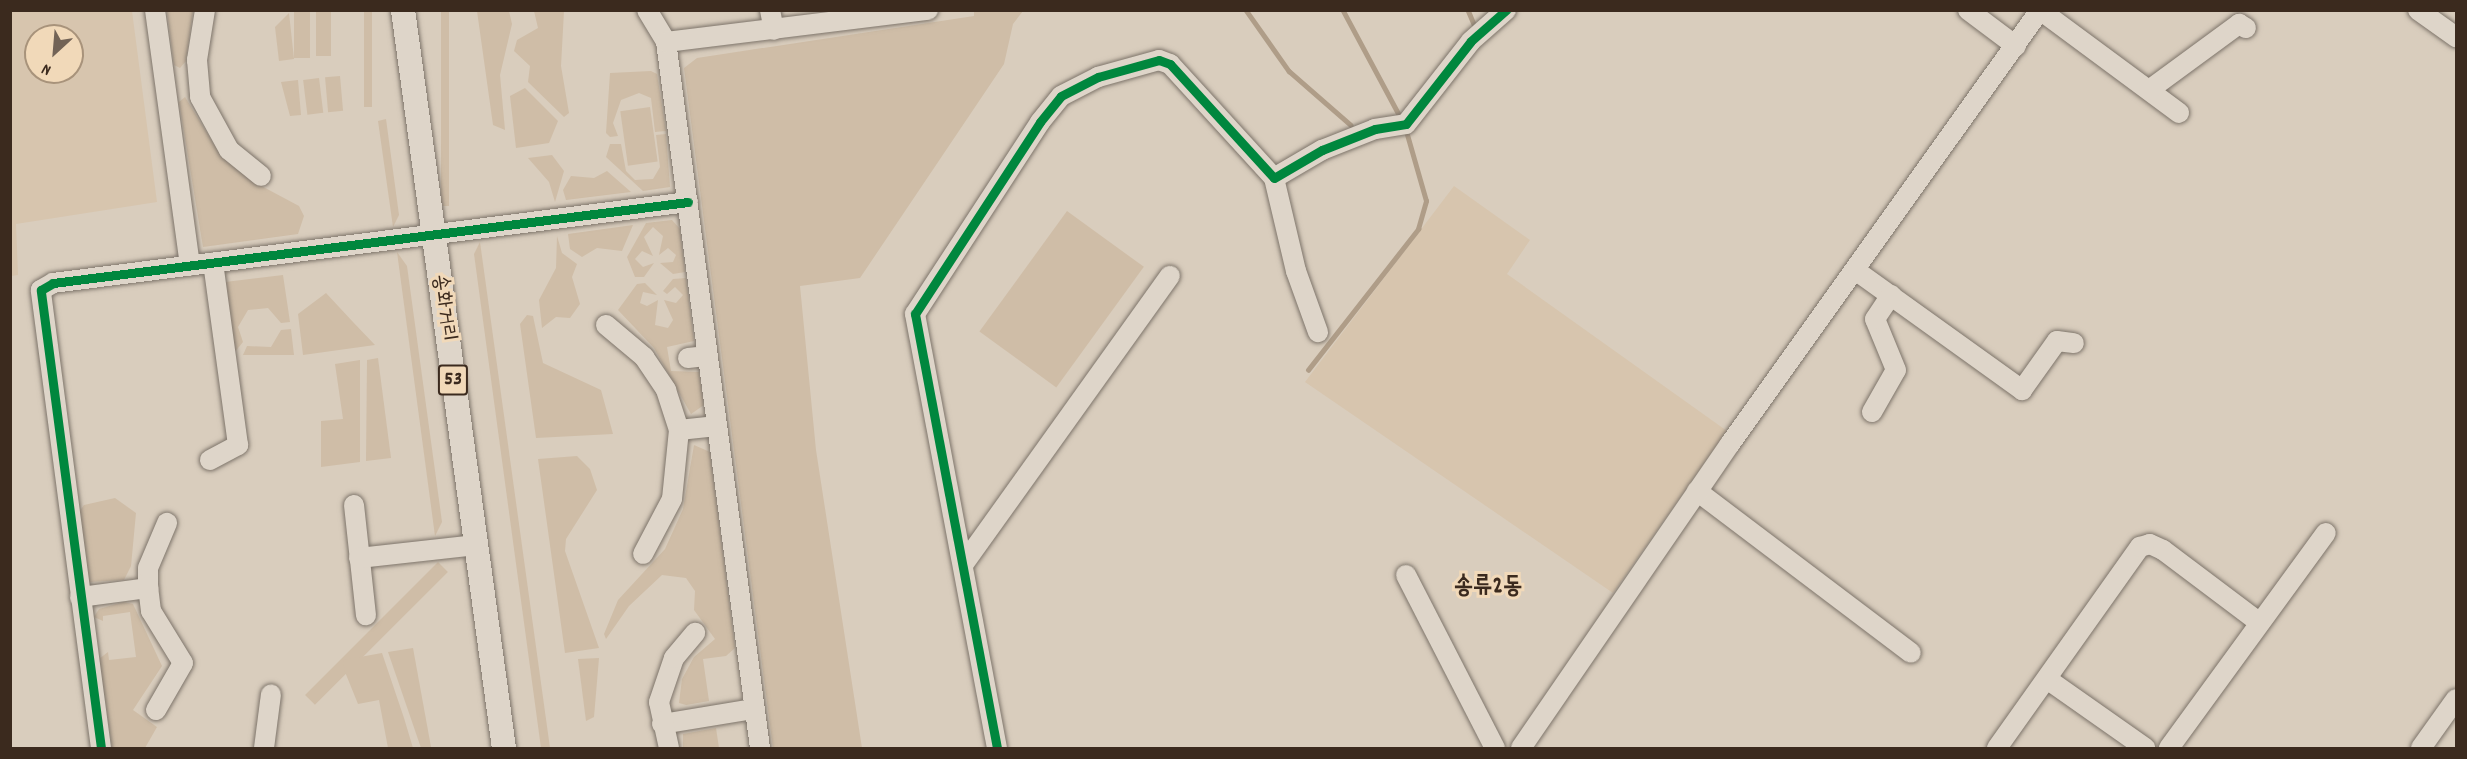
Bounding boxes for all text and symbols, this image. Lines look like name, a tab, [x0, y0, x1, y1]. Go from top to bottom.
north arrow	[24, 24, 84, 84]
text: N	[38, 57, 55, 81]
street label: 송화거리	[426, 273, 460, 343]
road number: 53	[436, 363, 470, 397]
district label: 송류2동	[1454, 574, 1522, 602]

